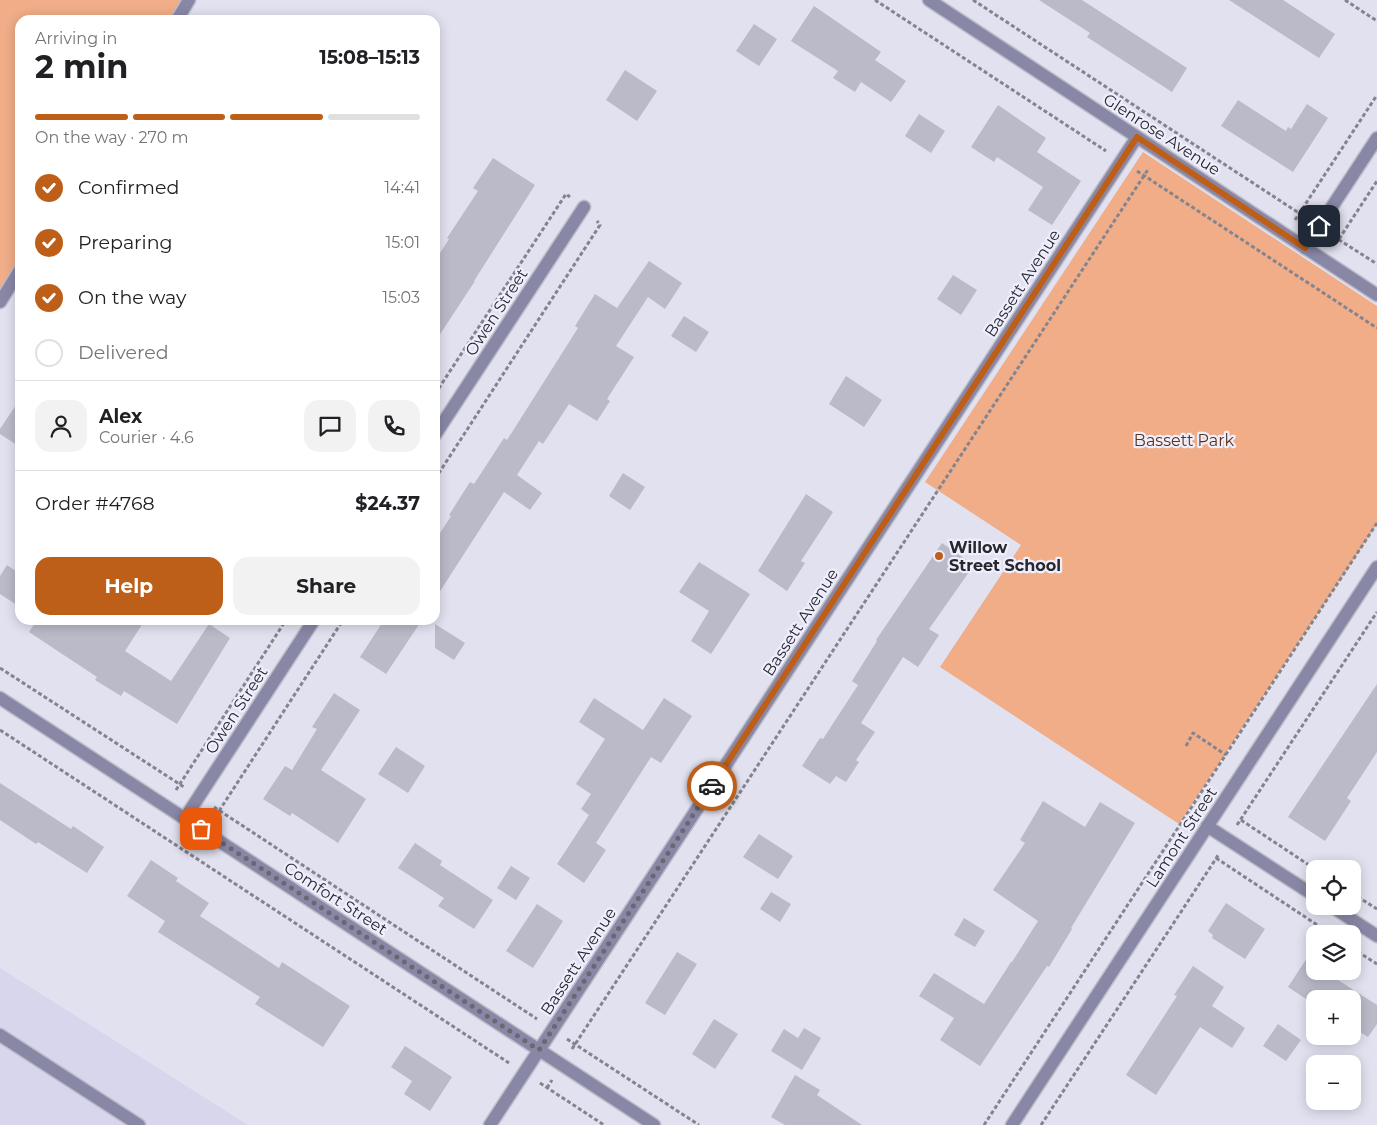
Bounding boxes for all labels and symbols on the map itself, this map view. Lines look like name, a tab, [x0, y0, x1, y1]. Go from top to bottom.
street label: Glenrose Avenue	[1100, 90, 1224, 179]
pin	[1298, 205, 1340, 247]
street label: Bassett Avenue	[981, 226, 1064, 341]
street label: Owen Street	[461, 265, 532, 360]
park label: Bassett Park	[1134, 431, 1235, 450]
place label: Willow Street School	[949, 538, 1061, 575]
marker: Willow Street School	[933, 550, 945, 562]
street label: Bassett Avenue	[759, 565, 842, 680]
street label: Owen Street	[201, 663, 272, 758]
courier	[687, 761, 737, 811]
street label: Lamont Street	[1142, 783, 1221, 891]
pin	[180, 808, 222, 850]
street label: Comfort Street	[281, 858, 391, 939]
street label: Bassett Avenue	[537, 904, 620, 1019]

